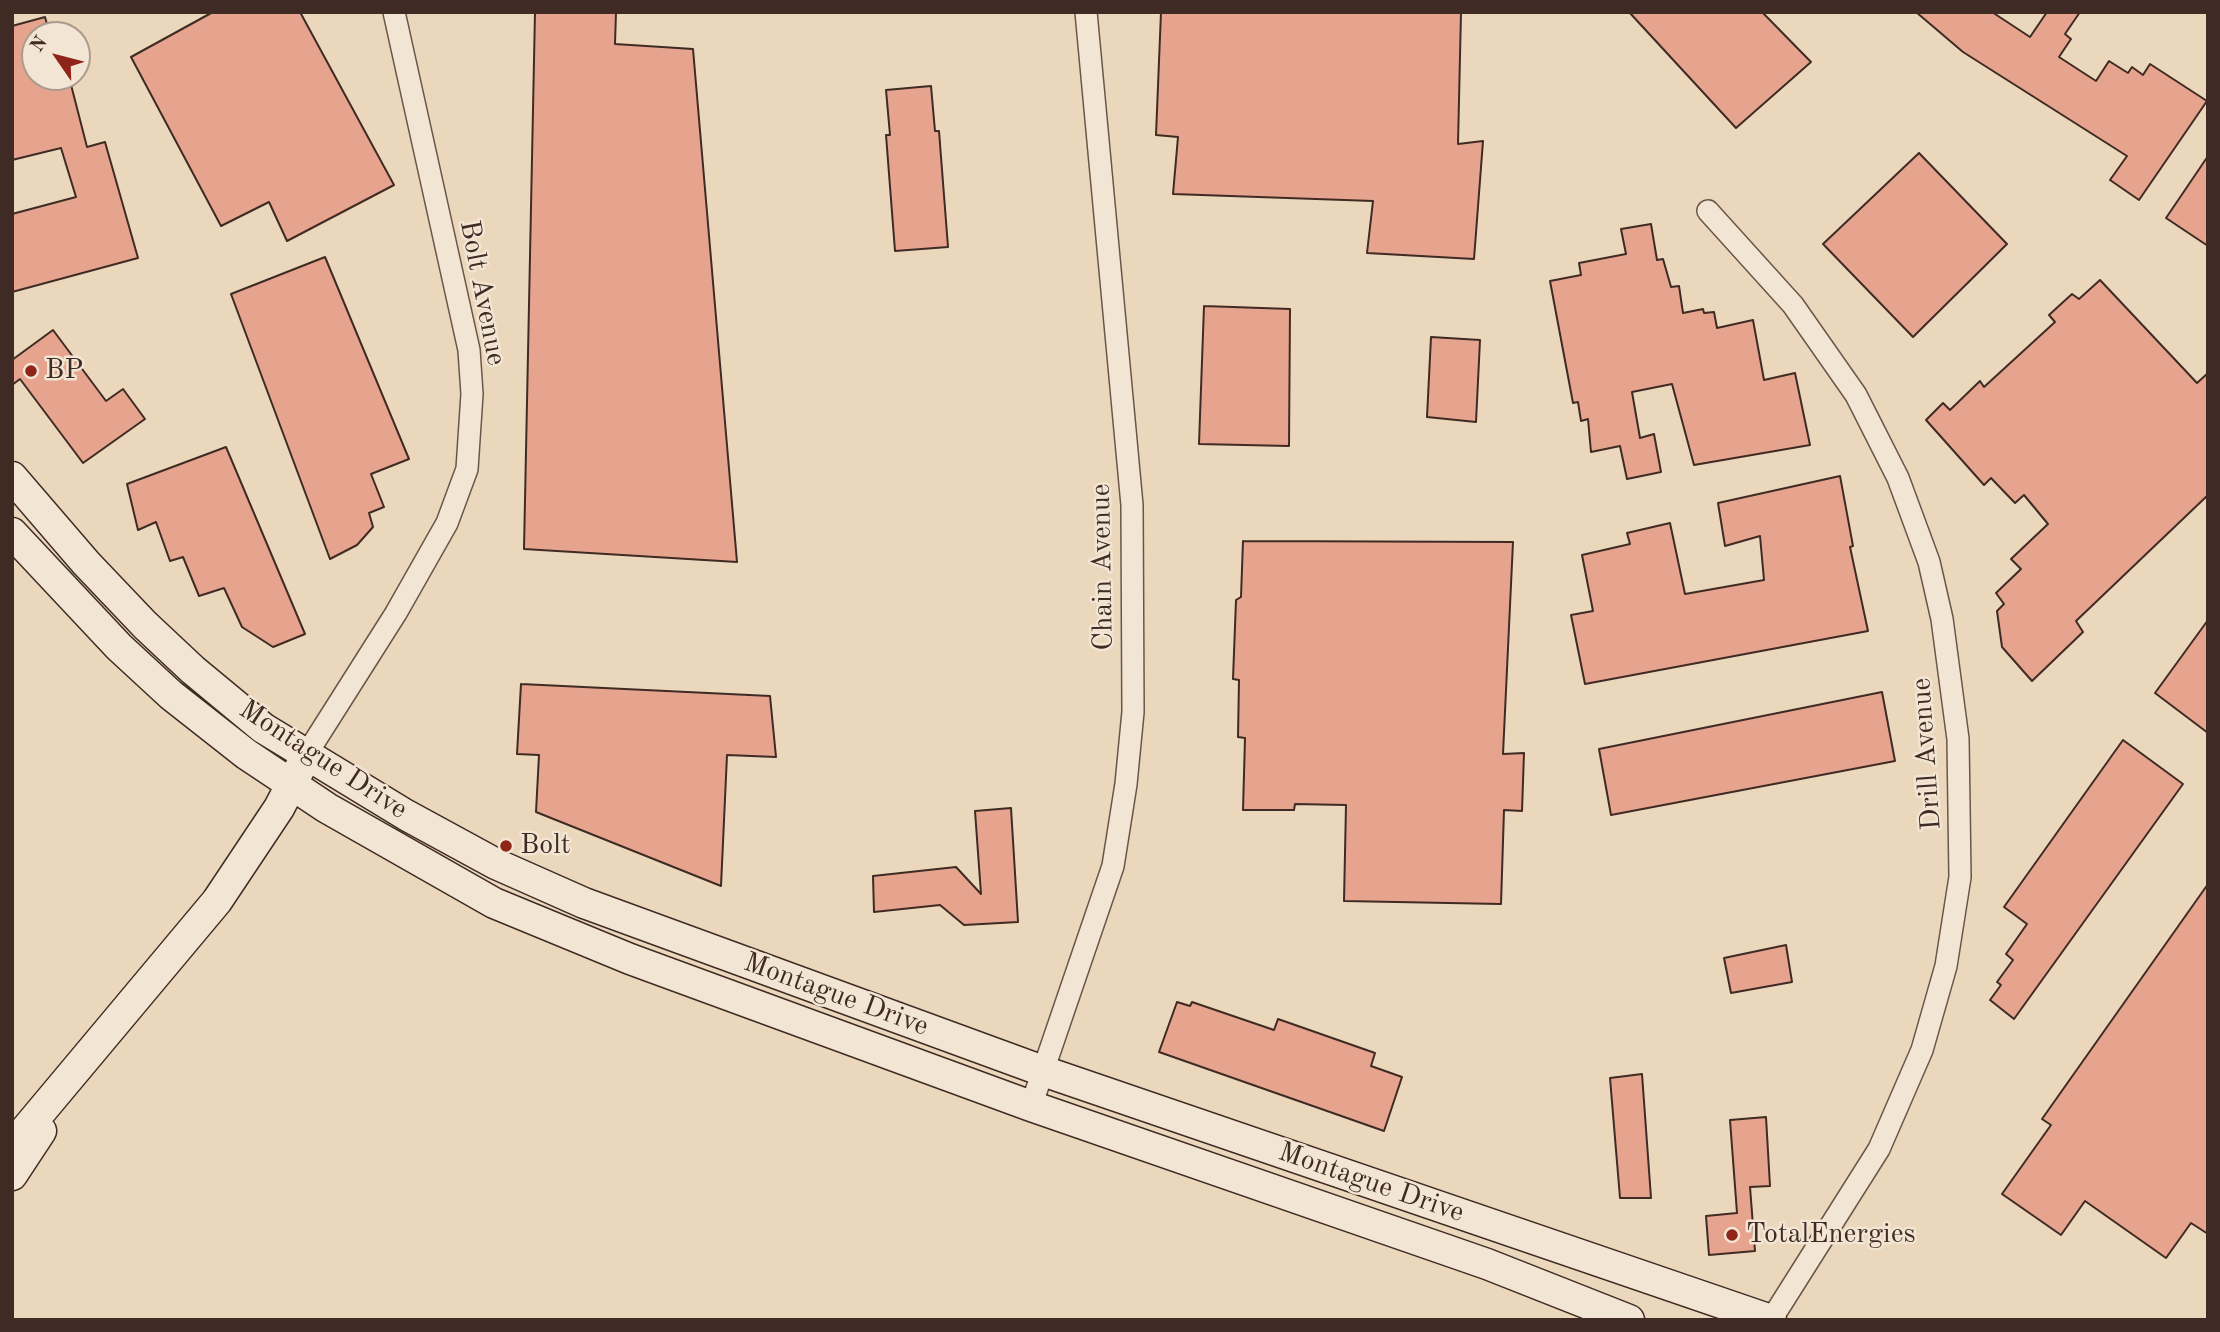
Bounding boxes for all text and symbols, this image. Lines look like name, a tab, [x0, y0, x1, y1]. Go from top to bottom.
north arrow	[21, 21, 91, 91]
text: N	[28, 33, 52, 56]
street label: Bolt Avenue	[451, 217, 513, 369]
place label: BP	[45, 354, 83, 388]
marker: BP	[23, 363, 39, 379]
street label: Chain Avenue	[1085, 483, 1121, 651]
street label: Drill Avenue	[1905, 677, 1949, 831]
street label: Montague Drive	[232, 693, 414, 827]
place label: Bolt	[520, 829, 571, 863]
marker: Bolt	[498, 838, 514, 854]
street label: Montague Drive	[739, 946, 933, 1044]
street label: Montague Drive	[1274, 1136, 1468, 1230]
place label: TotalEnergies	[1746, 1218, 1916, 1252]
marker: TotalEnergies	[1724, 1227, 1740, 1243]

